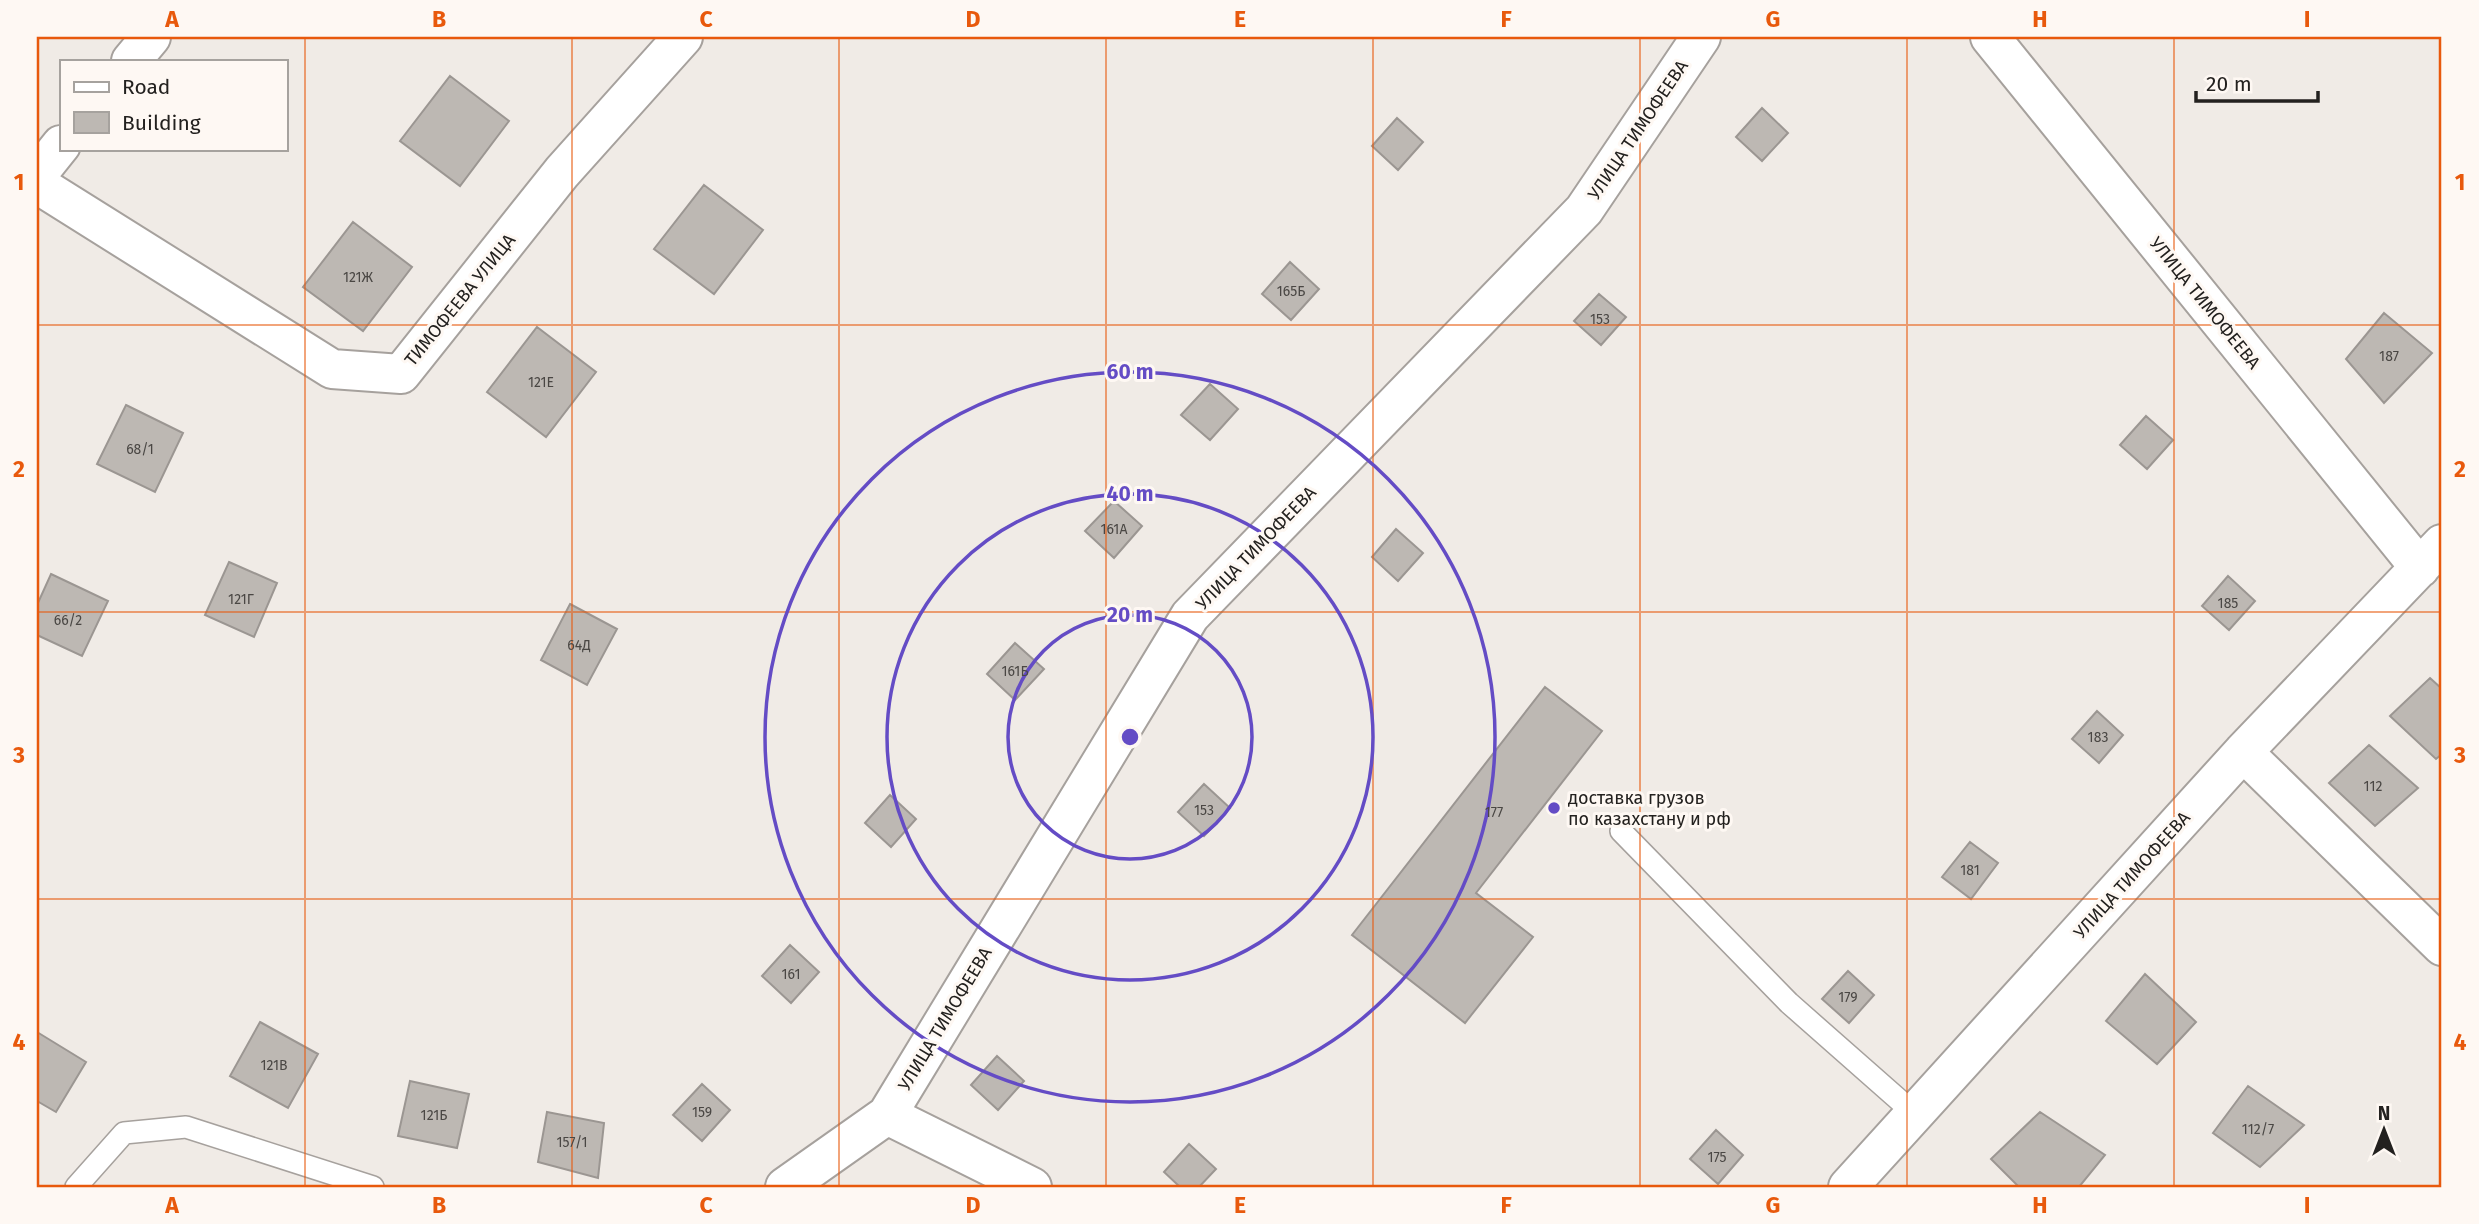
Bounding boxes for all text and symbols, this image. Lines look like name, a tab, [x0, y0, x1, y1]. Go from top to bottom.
text: A	[164, 5, 179, 33]
text: B	[432, 5, 446, 33]
text: C	[699, 5, 713, 33]
text: D	[966, 5, 981, 33]
text: E	[1234, 5, 1246, 33]
text: F	[1500, 5, 1512, 33]
text: G	[1766, 5, 1780, 33]
text: H	[2032, 5, 2048, 33]
text: I	[2304, 5, 2310, 33]
street label: УЛИЦА ТИМОФЕЕВА	[1583, 55, 1693, 204]
legend	[60, 60, 287, 150]
scale bar	[2196, 60, 2318, 104]
text: 20 m	[2206, 71, 2252, 97]
text: Road	[122, 74, 170, 100]
text: Building	[122, 110, 201, 136]
text: 1	[14, 168, 24, 196]
text: 1	[2455, 168, 2465, 196]
street label: ТИМОФЕЕВА УЛИЦА	[400, 229, 520, 370]
street label: УЛИЦА ТИМОФЕЕВА	[2145, 233, 2265, 374]
house number: 121Ж	[343, 269, 374, 286]
house number: 165Б	[1277, 283, 1305, 300]
house number: 153	[1590, 311, 1610, 328]
house number: 187	[2379, 348, 2399, 365]
text: 60 m	[1107, 359, 1153, 385]
house number: 121Е	[528, 374, 554, 391]
house number: 68/1	[126, 441, 154, 458]
text: 2	[13, 455, 25, 483]
text: 2	[2454, 455, 2466, 483]
text: 40 m	[1107, 481, 1153, 507]
street label: УЛИЦА ТИМОФЕЕВА	[1191, 481, 1321, 614]
house number: 161А	[1101, 521, 1127, 538]
house number: 121Г	[228, 591, 254, 608]
house number: 185	[2218, 595, 2238, 612]
text: 20 m	[1107, 602, 1153, 628]
house number: 66/2	[54, 612, 82, 629]
house number: 64Д	[567, 637, 591, 654]
house number: 161Б	[1001, 663, 1029, 680]
centre of rings	[1118, 725, 1142, 749]
house number: 183	[2088, 729, 2108, 746]
text: 3	[12, 741, 25, 769]
text: 3	[2453, 741, 2466, 769]
house number: 112	[2364, 778, 2382, 795]
place label: доставка грузов по казахстану и рф	[1568, 787, 1731, 830]
marker: доставка грузов по казахстану и рф	[1546, 800, 1562, 816]
house number: 153	[1194, 802, 1214, 819]
house number: 177	[1485, 804, 1503, 821]
street label: УЛИЦА ТИМОФЕЕВА	[2069, 806, 2195, 943]
house number: 181	[1960, 862, 1980, 879]
street label: УЛИЦА ТИМОФЕЕВА	[893, 943, 997, 1095]
house number: 161	[782, 966, 800, 983]
house number: 179	[1838, 989, 1858, 1006]
text: 4	[13, 1028, 26, 1056]
text: 4	[2454, 1028, 2467, 1056]
house number: 121В	[260, 1057, 288, 1074]
north arrow	[2350, 1094, 2420, 1164]
text: N	[2378, 1102, 2390, 1125]
house number: 159	[692, 1104, 712, 1121]
house number: 121Б	[421, 1107, 447, 1124]
house number: 112/7	[2242, 1121, 2274, 1138]
house number: 157/1	[557, 1134, 587, 1151]
house number: 175	[1707, 1149, 1727, 1166]
text: A	[164, 1191, 179, 1219]
text: B	[432, 1191, 446, 1219]
text: C	[699, 1191, 713, 1219]
text: D	[966, 1191, 981, 1219]
text: E	[1234, 1191, 1246, 1219]
text: F	[1500, 1191, 1512, 1219]
text: G	[1766, 1191, 1780, 1219]
text: H	[2032, 1191, 2048, 1219]
text: I	[2304, 1191, 2310, 1219]

